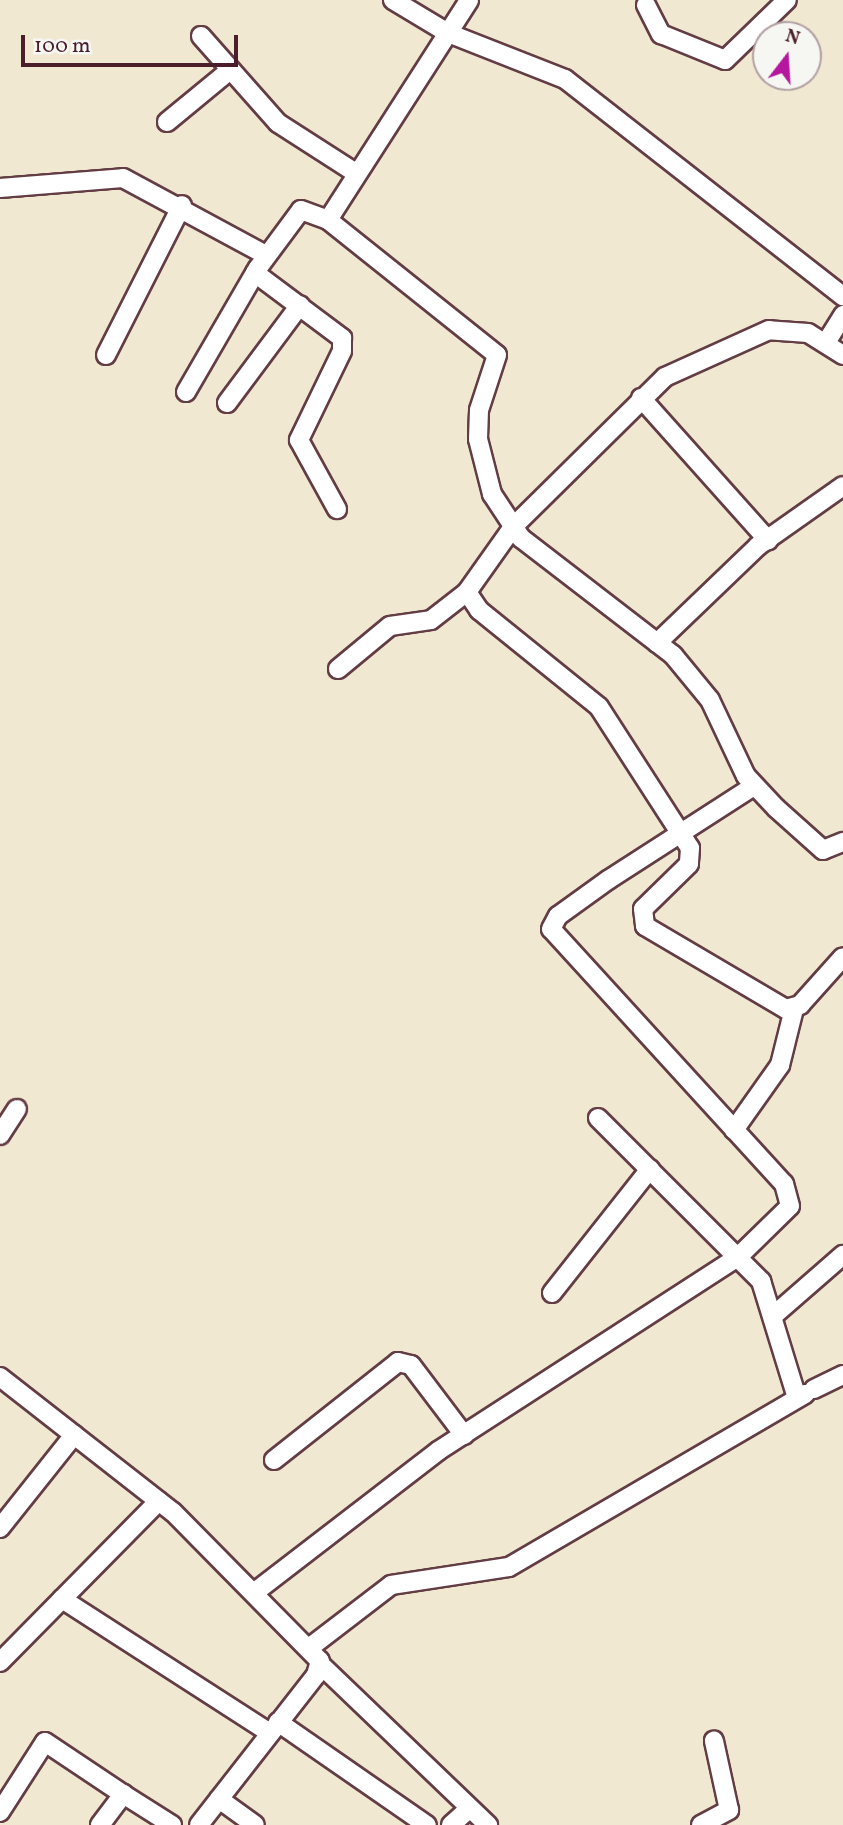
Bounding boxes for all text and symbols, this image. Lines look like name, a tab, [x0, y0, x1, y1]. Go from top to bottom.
scale bar	[24, 21, 242, 65]
north arrow	[752, 21, 822, 91]
text: N	[782, 23, 803, 52]
text: 100 m	[34, 32, 91, 61]

